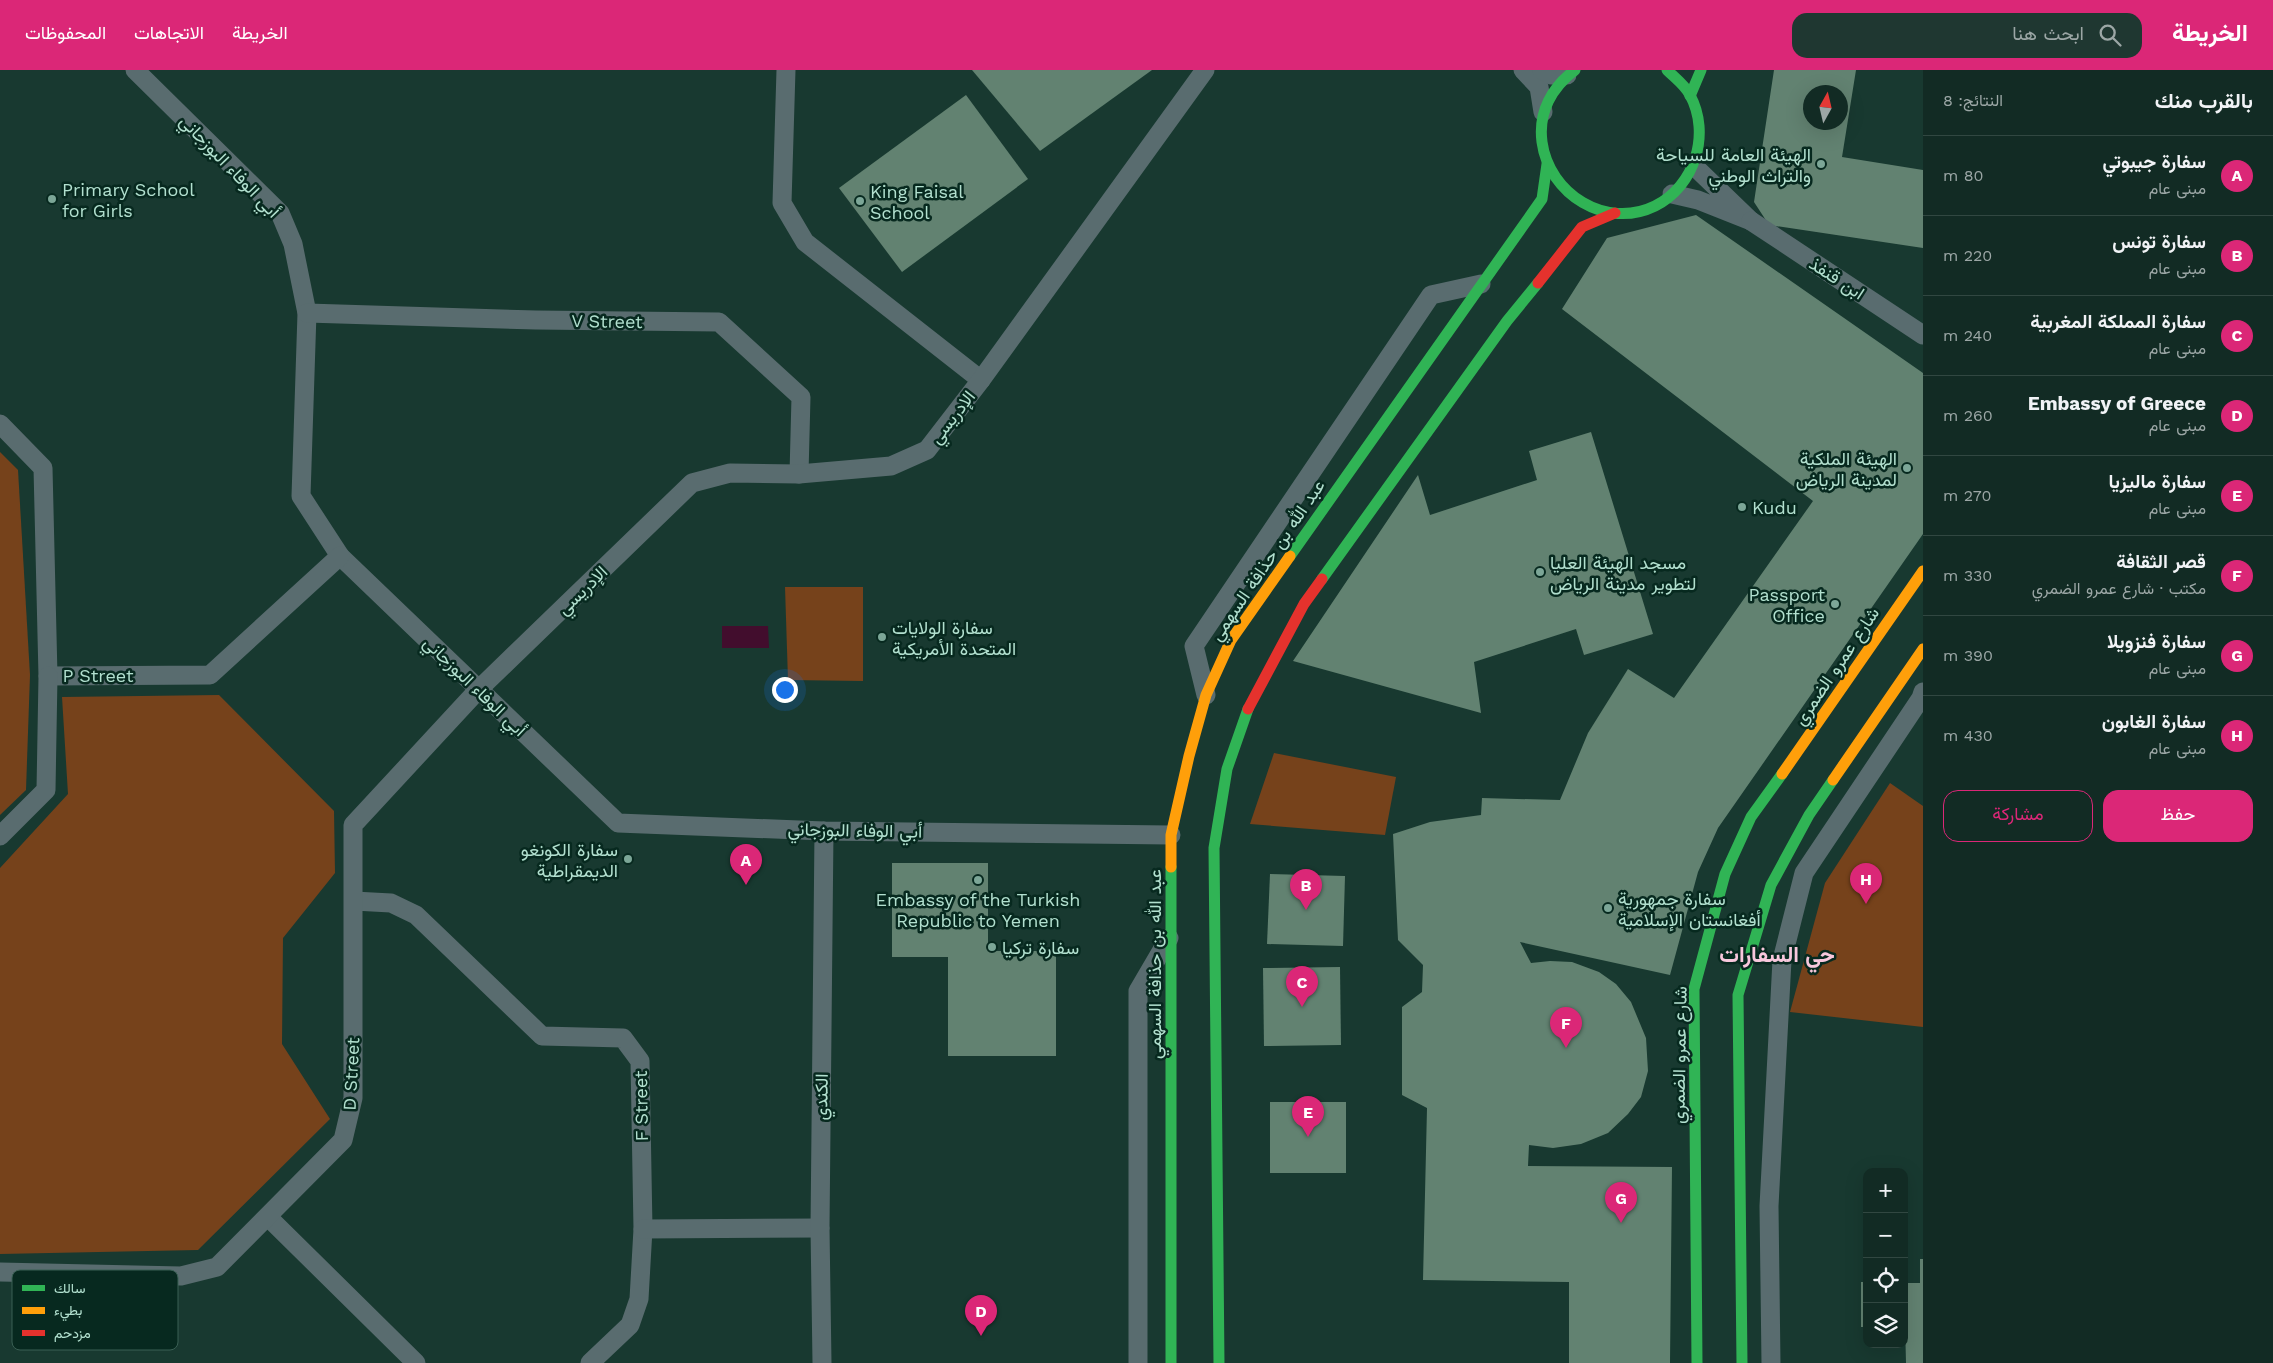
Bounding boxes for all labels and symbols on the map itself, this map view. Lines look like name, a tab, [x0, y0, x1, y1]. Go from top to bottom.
north arrow	[1803, 85, 1848, 130]
street label: أبي الوفاء البوزجاني	[172, 110, 284, 225]
place label: الهيئة العامة للسياحة والتراث الوطني	[1656, 144, 1811, 191]
marker: الهيئة العامة للسياحة والتراث الوطني	[1815, 158, 1827, 170]
place label: Primary School for Girls	[62, 179, 195, 221]
place label: King Faisal School	[870, 181, 964, 223]
marker: Primary School for Girls	[46, 193, 58, 205]
marker: King Faisal School	[854, 195, 866, 207]
street label: ابن قنفذ	[1805, 252, 1868, 304]
street label: V Street	[571, 310, 643, 332]
street label: الإدريسي	[925, 386, 983, 451]
place label: الهيئة الملكية لمدينة الرياض	[1796, 448, 1897, 491]
marker: الهيئة الملكية لمدينة الرياض	[1901, 462, 1913, 474]
street label: عبد الله بن حذافة السهمي	[1205, 475, 1333, 647]
place label: Kudu	[1752, 497, 1797, 518]
marker: Kudu	[1736, 501, 1748, 513]
place label: مسجد الهيئة العليا لتطوير مدينة الرياض	[1550, 552, 1697, 595]
street label: الإدريسي	[553, 561, 615, 623]
marker: مسجد الهيئة العليا لتطوير مدينة الرياض	[1534, 566, 1546, 578]
place label: Passport Office	[1748, 584, 1825, 626]
marker: Passport Office	[1829, 598, 1841, 610]
street label: شارع عمرو الضمري	[1789, 603, 1887, 732]
place label: سفارة الولايات المتحدة الأمريكية	[892, 617, 1016, 660]
marker: سفارة الولايات المتحدة الأمريكية	[876, 631, 888, 643]
street label: أبي الوفاء البوزجاني	[416, 632, 531, 744]
street label: P Street	[63, 665, 134, 686]
your location	[772, 677, 798, 703]
street label: أبي الوفاء البوزجاني	[787, 818, 923, 847]
place label: سفارة الكونغو الديمقراطية	[521, 839, 618, 882]
pin: A	[730, 844, 762, 885]
marker: سفارة الكونغو الديمقراطية	[622, 853, 634, 865]
pin: H	[1850, 863, 1882, 904]
street label: عبد الله بن حذافة السهمي	[1144, 869, 1170, 1059]
pin: B	[1290, 869, 1322, 910]
marker: Embassy of the Turkish Republic to Yemen	[972, 874, 984, 886]
place label: سفارة جمهورية أفغانستان الإسلامية	[1618, 888, 1761, 932]
place label: Embassy of the Turkish Republic to Yemen	[876, 889, 1080, 931]
marker: سفارة جمهورية أفغانستان الإسلامية	[1602, 902, 1614, 914]
place label: سفارة تركيا	[1002, 937, 1079, 959]
marker: سفارة تركيا	[986, 941, 998, 953]
district label: حي السفارات	[1719, 942, 1835, 973]
pin: C	[1286, 966, 1318, 1007]
street label: شارع عمرو الضمري	[1667, 986, 1696, 1124]
pin: F	[1550, 1007, 1582, 1048]
street label: D Street	[339, 1036, 363, 1111]
street label: F Street	[630, 1070, 652, 1142]
street label: الكندي	[810, 1073, 837, 1121]
pin: E	[1292, 1096, 1324, 1137]
pin: G	[1605, 1182, 1637, 1223]
legend	[12, 1270, 178, 1350]
text: سالك	[54, 1280, 85, 1296]
pin: D	[965, 1295, 997, 1336]
text: بطيء	[54, 1302, 82, 1322]
text: مزدحم	[54, 1325, 91, 1342]

